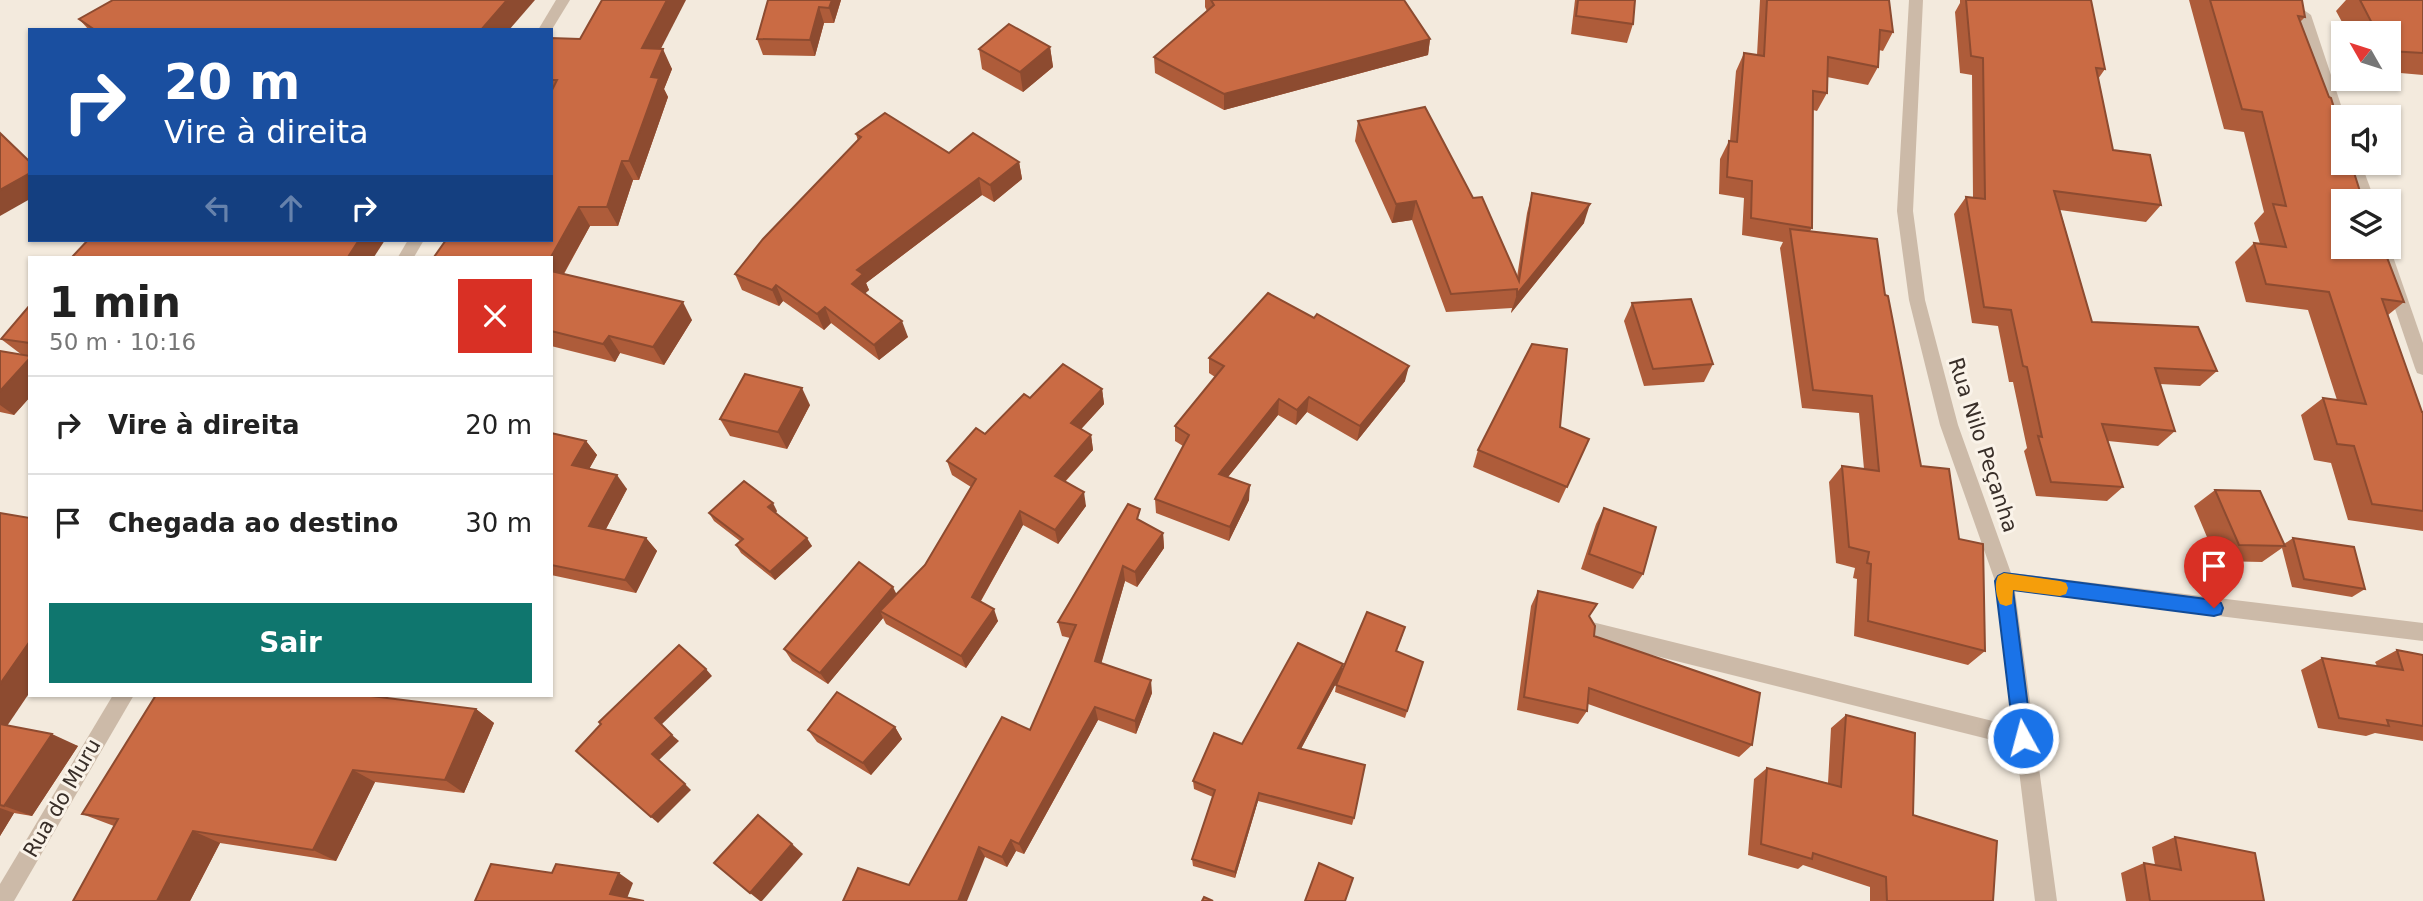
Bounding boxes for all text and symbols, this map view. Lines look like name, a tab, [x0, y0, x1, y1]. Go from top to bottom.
north arrow	[2331, 21, 2401, 91]
map controls	[2331, 21, 2401, 259]
text: 20 m	[164, 54, 300, 111]
icon: right	[49, 56, 140, 147]
button: sound	[2331, 105, 2401, 175]
text: Vire à direita	[164, 113, 369, 151]
icon: left	[199, 189, 237, 227]
icon: ahead	[272, 189, 310, 227]
icon: right	[345, 189, 383, 227]
button: layers	[2331, 189, 2401, 259]
text: 1 min	[49, 278, 181, 327]
button: close	[458, 279, 532, 353]
text: 50 m · 10:16	[49, 329, 196, 355]
street label: Rua Nilo Peçanha	[1943, 355, 2023, 535]
icon: right	[49, 406, 87, 444]
text: Vire à direita	[108, 410, 300, 440]
text: 20 m	[465, 410, 532, 440]
icon: arrive	[49, 504, 87, 542]
text: Chegada ao destino	[108, 508, 398, 538]
text: 30 m	[465, 508, 532, 538]
pin	[2184, 536, 2244, 608]
icon: arrive	[2195, 547, 2233, 585]
button: Sair	[49, 603, 532, 683]
position arrow	[1986, 701, 2060, 775]
street label: Rua do Muru	[18, 735, 106, 861]

